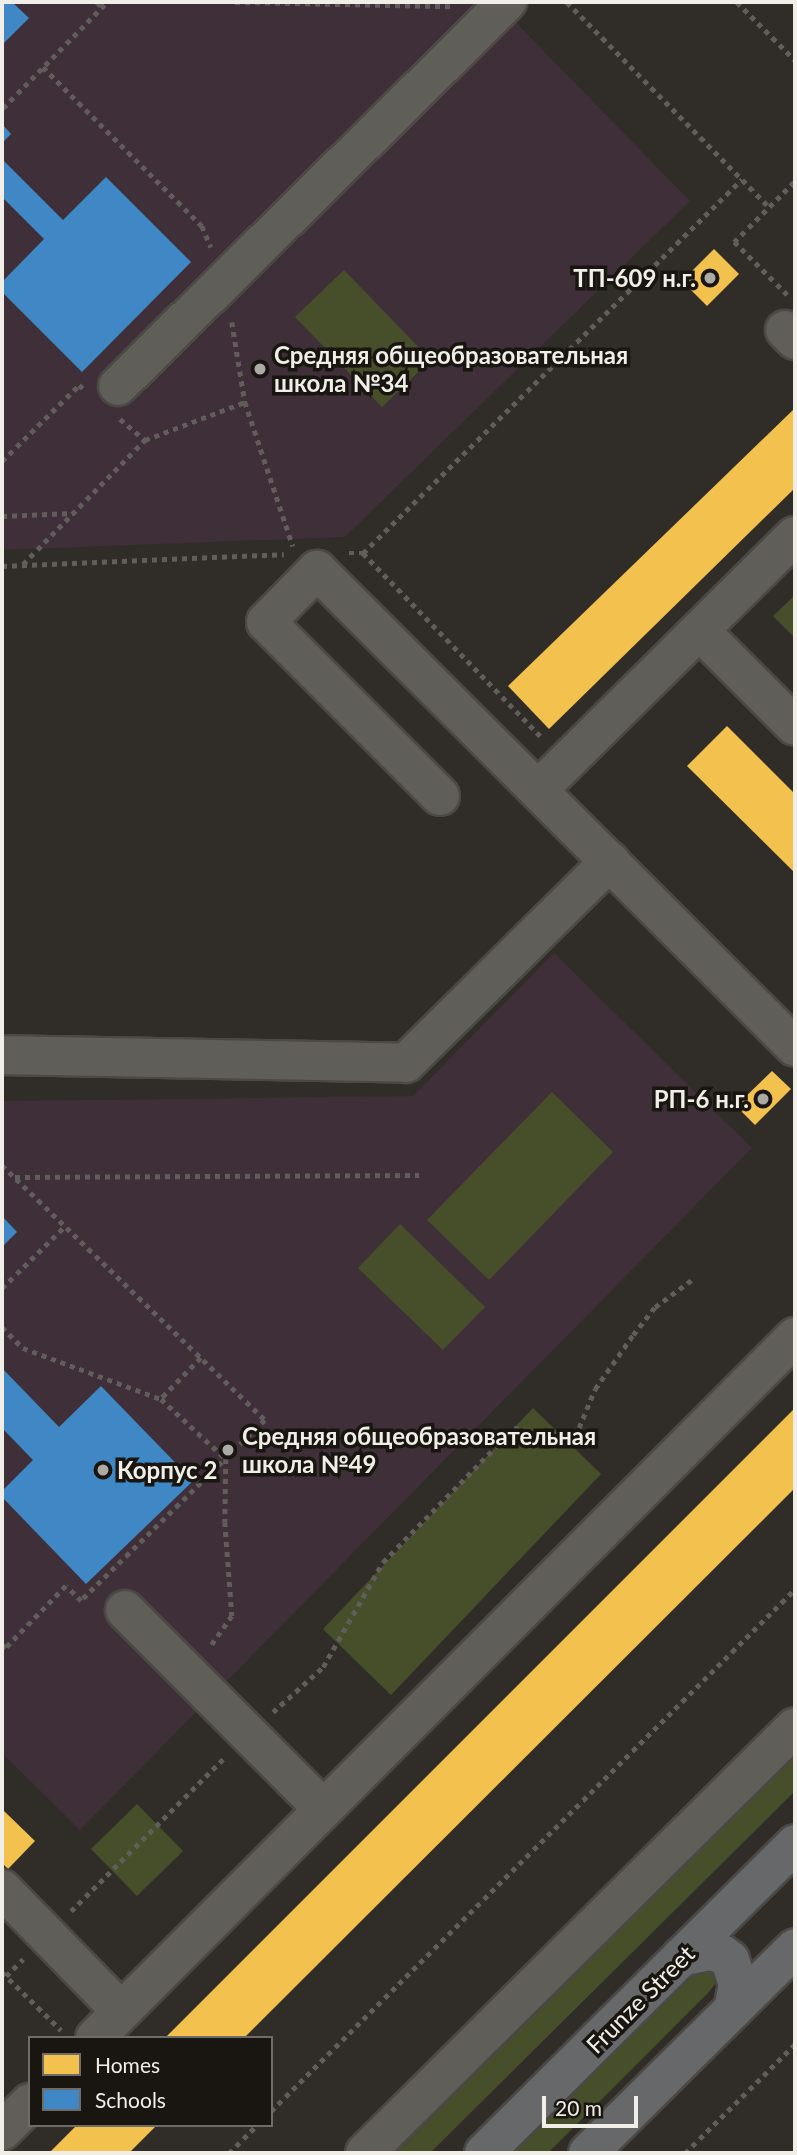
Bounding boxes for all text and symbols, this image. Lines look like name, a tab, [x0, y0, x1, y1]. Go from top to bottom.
place label: ТП-609 н.г.	[573, 264, 696, 292]
marker: ТП-609 н.г.	[702, 270, 718, 286]
place label: Средняя общеобразовательная школа №34	[274, 341, 628, 397]
marker: Средняя общеобразовательная школа №34	[252, 361, 268, 377]
place label: РП-6 н.г.	[654, 1085, 749, 1113]
marker: РП-6 н.г.	[755, 1091, 771, 1107]
place label: Средняя общеобразовательная школа №49	[242, 1422, 596, 1478]
marker: Средняя общеобразовательная школа №49	[220, 1442, 236, 1458]
place label: Корпус 2	[117, 1456, 217, 1484]
marker: Корпус 2	[95, 1462, 111, 1478]
street label: Frunze Street	[580, 1939, 700, 2059]
legend	[28, 2036, 273, 2127]
text: Homes	[95, 2052, 160, 2077]
scale bar	[545, 2082, 641, 2126]
text: Schools	[95, 2087, 166, 2112]
text: 20 m	[555, 2095, 602, 2120]

